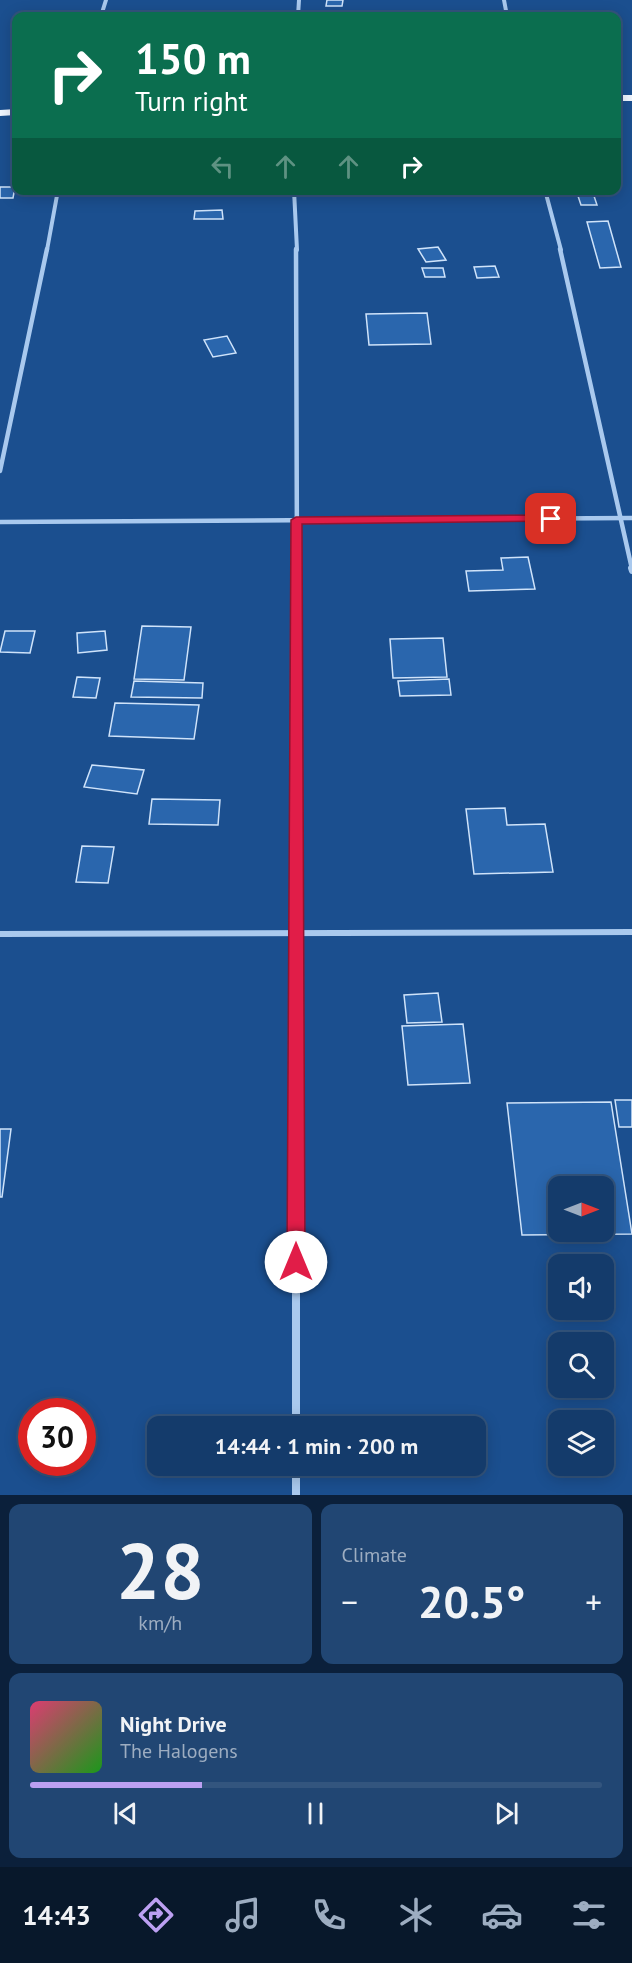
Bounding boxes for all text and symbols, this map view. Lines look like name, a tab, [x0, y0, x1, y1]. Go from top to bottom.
text: 150 m	[135, 31, 251, 86]
icon: right	[36, 36, 114, 114]
text: Turn right	[135, 84, 248, 118]
icon: left	[206, 150, 239, 183]
icon: ahead	[269, 150, 302, 183]
icon: ahead	[332, 150, 365, 183]
icon: right	[395, 150, 428, 183]
pin	[525, 493, 576, 544]
icon: arrive	[534, 502, 567, 535]
north arrow	[548, 1176, 614, 1242]
map controls	[548, 1176, 614, 1476]
position arrow	[264, 1230, 328, 1294]
button: sound	[548, 1254, 614, 1320]
button: search	[548, 1332, 614, 1398]
speed limit sign: 30	[18, 1398, 96, 1476]
button: layers	[548, 1410, 614, 1476]
text: 14:44 · 1 min · 200 m	[215, 1432, 418, 1460]
text: 28	[116, 1520, 204, 1621]
text: Climate	[342, 1542, 407, 1568]
text: 20.5°	[418, 1572, 525, 1630]
text: −	[342, 1580, 358, 1623]
text: +	[585, 1580, 602, 1623]
text: km/h	[138, 1610, 182, 1636]
text: Night Drive	[120, 1710, 227, 1738]
text: The Halogens	[120, 1738, 238, 1764]
icon: previous	[109, 1797, 142, 1830]
icon: pause	[299, 1797, 332, 1830]
icon: next	[490, 1797, 523, 1830]
icon: directions	[135, 1894, 177, 1936]
icon: music	[222, 1894, 264, 1936]
icon: phone	[308, 1894, 350, 1936]
icon: climate	[395, 1894, 437, 1936]
icon: car	[481, 1894, 523, 1936]
icon: filters	[568, 1894, 610, 1936]
text: 14:43	[22, 1898, 91, 1932]

